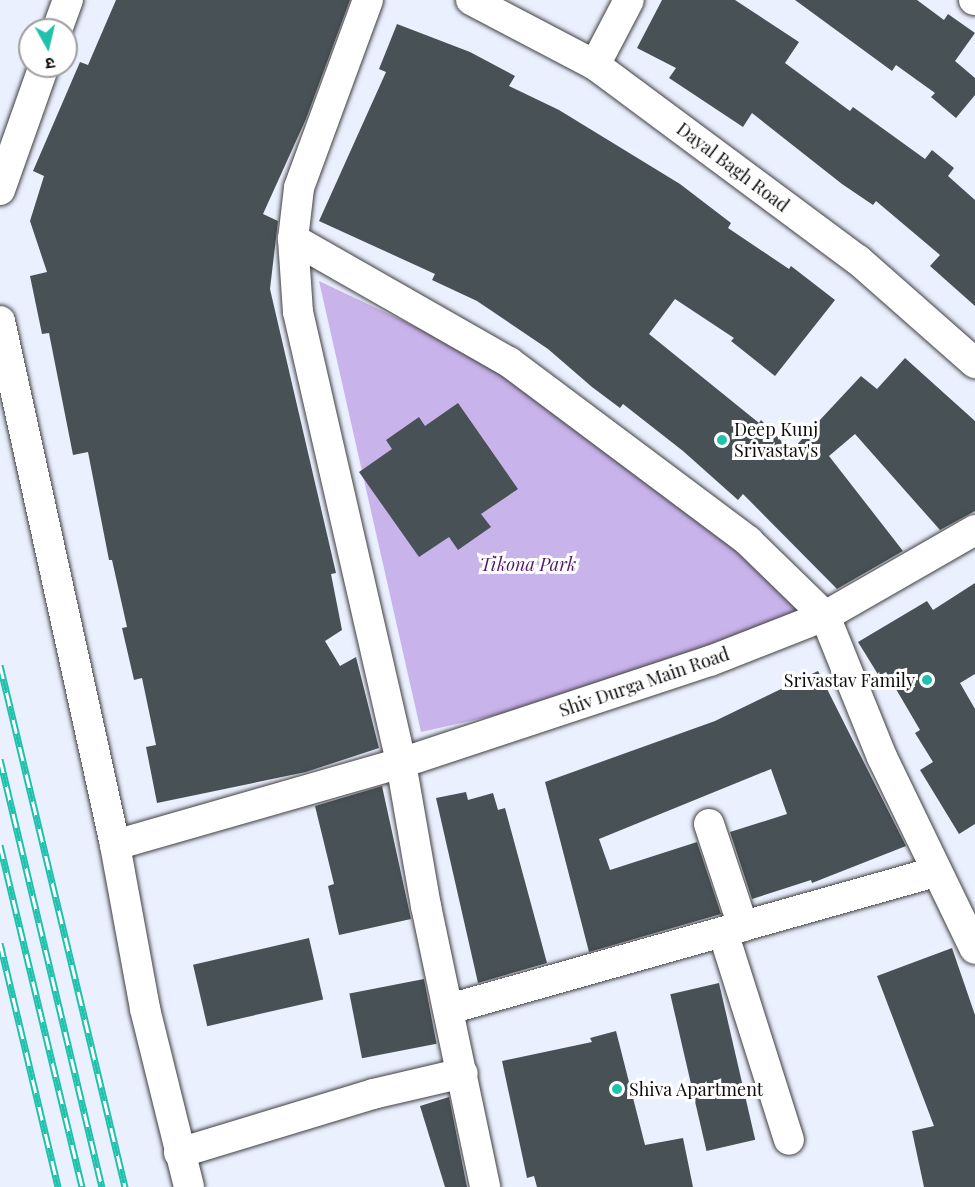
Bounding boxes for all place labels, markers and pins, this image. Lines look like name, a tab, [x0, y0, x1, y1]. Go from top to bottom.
place label: Deep Kunj Srivastav's	[734, 419, 818, 462]
marker: Deep Kunj Srivastav's	[715, 433, 729, 447]
place label: Srivastav Family	[783, 669, 915, 691]
marker: Srivastav Family	[920, 673, 934, 687]
place label: Shiva Apartment	[629, 1078, 764, 1100]
marker: Shiva Apartment	[610, 1082, 624, 1096]

